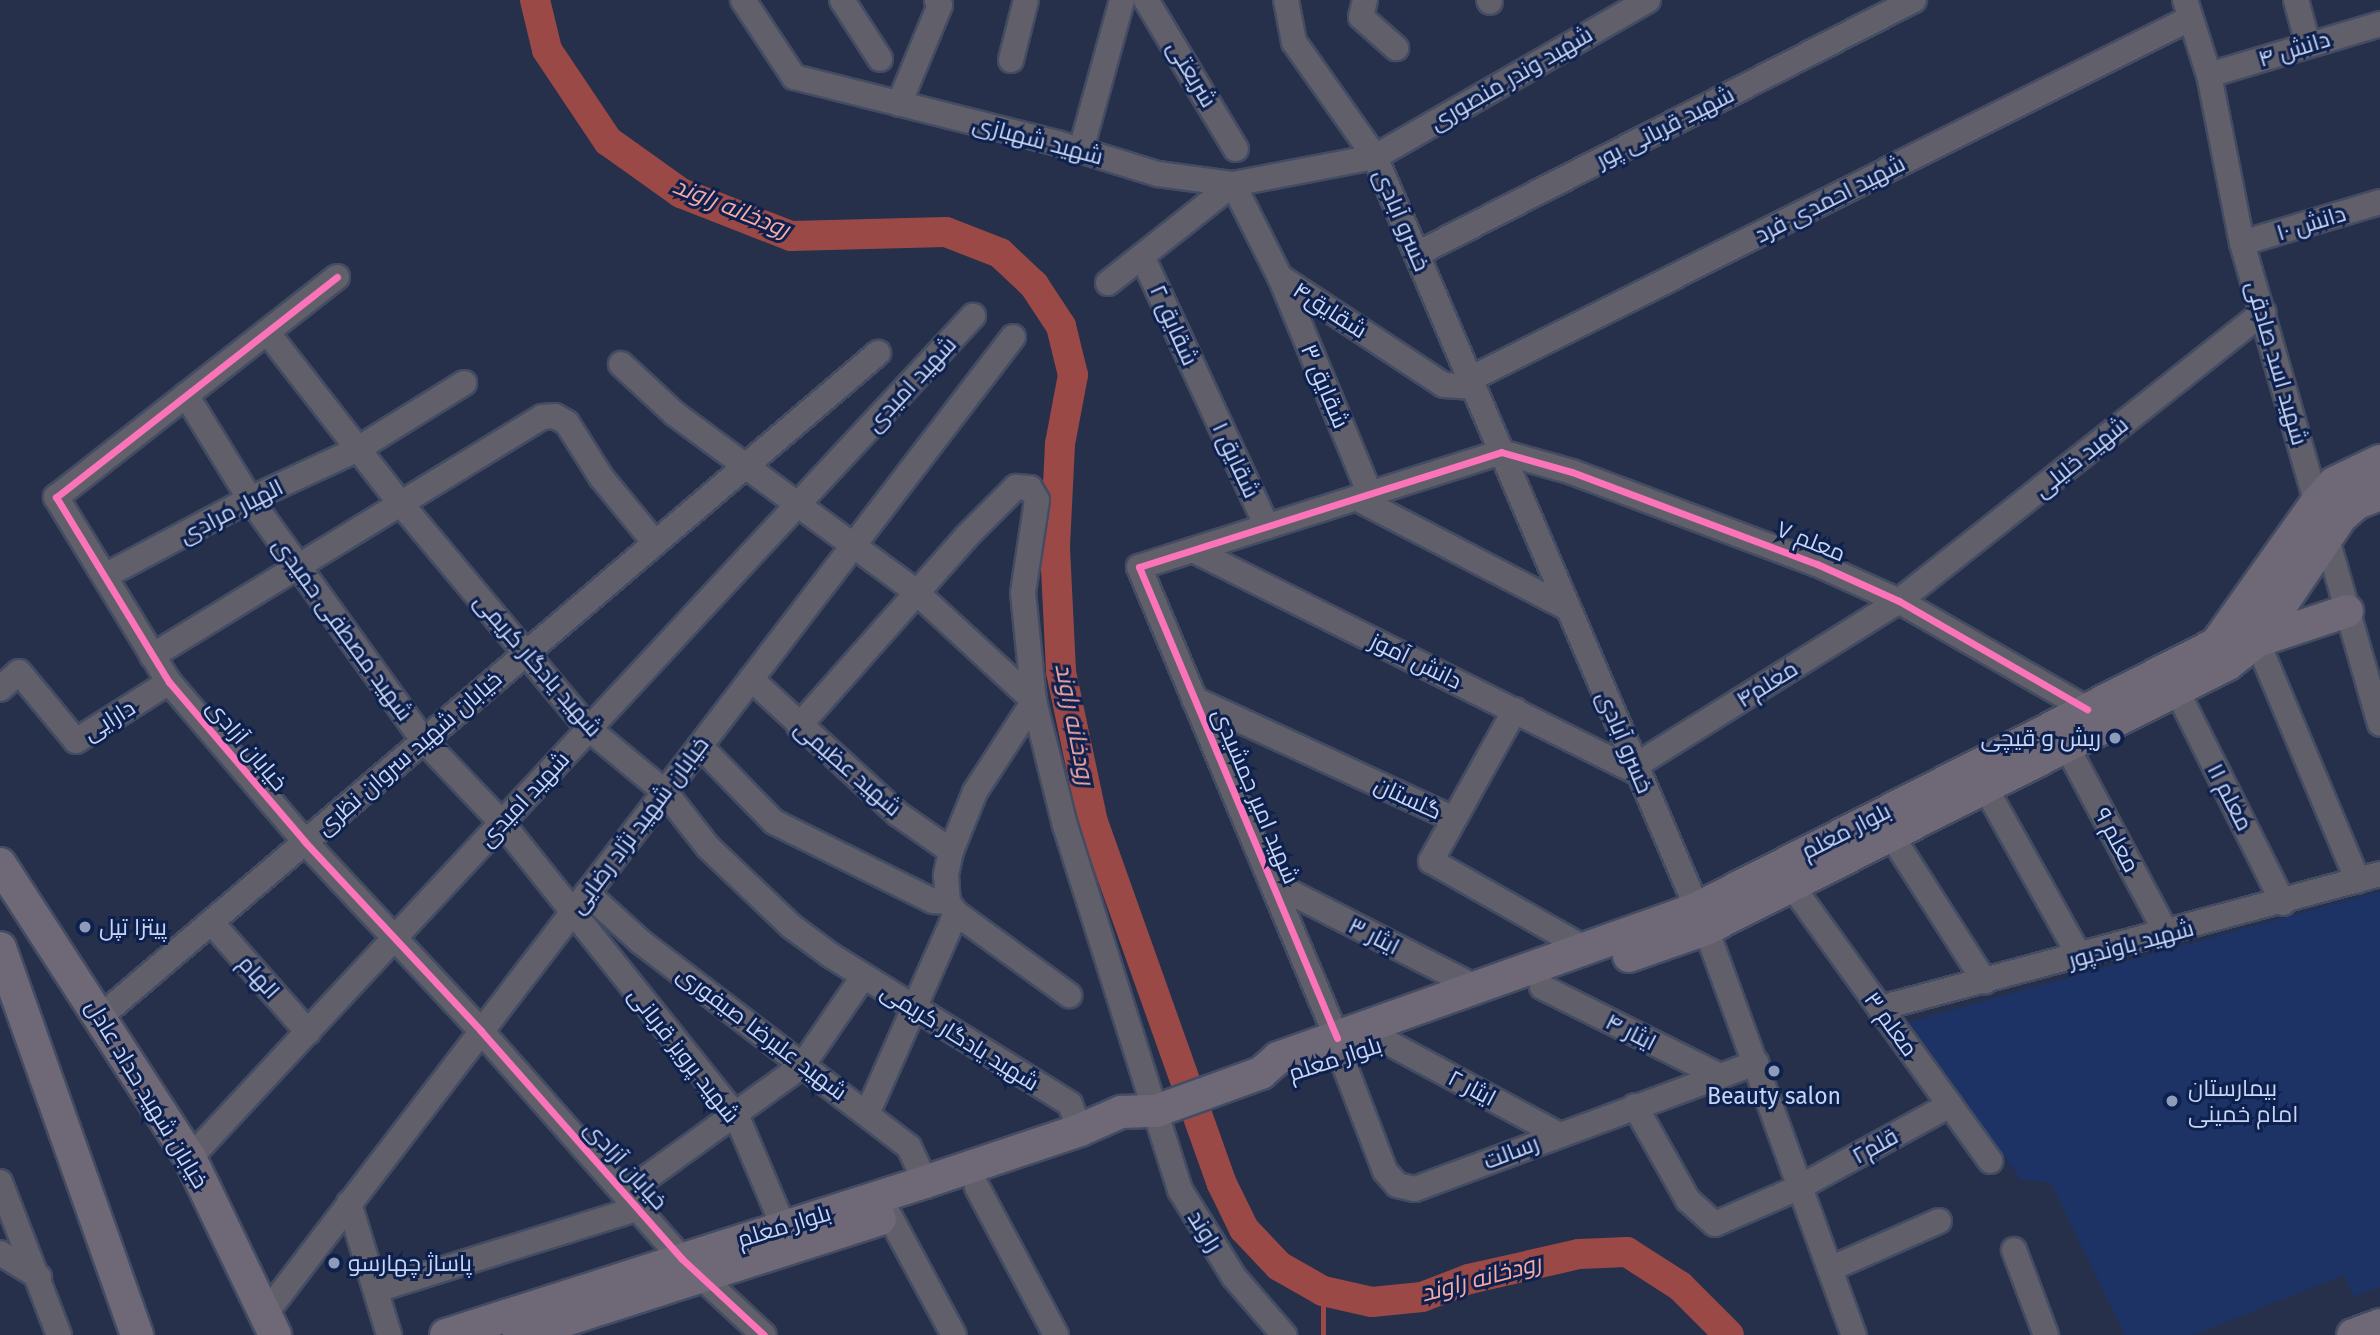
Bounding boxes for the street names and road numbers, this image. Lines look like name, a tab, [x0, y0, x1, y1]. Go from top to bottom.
street label: شهید وندر منصوری	[1425, 20, 1597, 136]
street label: دانش ۴	[2255, 25, 2333, 73]
street label: شریعتی	[1161, 35, 1223, 113]
street label: شهید قربانی پور	[1591, 80, 1739, 174]
street label: شهید شهبازی	[970, 109, 1106, 171]
street label: شهید احمدی فرد	[1750, 149, 1910, 249]
street label: خسرو آبادی	[1368, 165, 1436, 275]
street label: دانش ۱۰	[2273, 199, 2349, 247]
street label: شقایق۴	[1288, 276, 1372, 344]
street label: شهید اسد صادقی	[2240, 278, 2314, 448]
street label: شقایق ۲	[1144, 280, 1204, 370]
street label: شهید امیدی	[860, 331, 962, 437]
street label: شقایق ۳	[1295, 340, 1355, 432]
street label: شهید خلیلی	[2028, 411, 2134, 503]
street label: شقایق ۱	[1206, 418, 1266, 502]
street label: الهیار مرادی	[174, 473, 288, 549]
street label: معلم ۷	[1772, 515, 1850, 567]
street label: شهید مصطفی حمیدی	[267, 532, 419, 726]
street label: شهید یادگار کریمی	[468, 588, 608, 742]
street label: دانش آموز	[1366, 627, 1466, 695]
street label: معلم۴	[1731, 655, 1803, 713]
street label: خیابان شهید سروان نظری	[311, 665, 507, 841]
street label: خسرو آبادی	[1591, 687, 1659, 797]
street label: دارایی	[78, 693, 140, 747]
street label: خیابان آزادی	[201, 694, 293, 796]
street label: شهید امیر جمشیدی	[1207, 704, 1305, 888]
street label: شهید عظیمی	[789, 714, 907, 822]
street label: خیابان شهید نژاد رضایی	[563, 731, 715, 919]
street label: شهید امیدی	[473, 746, 575, 852]
street label: معلم ۱۱	[2201, 759, 2259, 835]
street label: گلستان	[1370, 770, 1446, 826]
street label: بلوار معلم	[1797, 797, 1895, 865]
street label: معلم ۹	[2088, 803, 2146, 877]
street label: ایثار ۳	[1344, 912, 1404, 960]
street label: شهید باوندپور	[2065, 914, 2197, 974]
street label: الهام	[232, 950, 286, 1004]
street label: شهید علیرضا صیفوری	[672, 960, 852, 1106]
street label: شهید یادگار کریمی	[876, 977, 1044, 1097]
street label: شهید پرویز قربانی	[623, 982, 745, 1128]
street label: معلم ۳	[1858, 986, 1924, 1062]
street label: خیابان شهید حداد عادل	[80, 995, 214, 1193]
street label: ایثار ۴	[1601, 1008, 1661, 1056]
street label: بلوار معلم	[1285, 1031, 1385, 1087]
street label: ایثار ۲	[1443, 1064, 1501, 1112]
street label: خیابان آزادی	[579, 1115, 673, 1215]
street label: قلم۲	[1847, 1122, 1903, 1170]
street label: رسالت	[1479, 1129, 1543, 1175]
street label: بلوار معلم	[734, 1199, 834, 1253]
street label: راوند	[1182, 1205, 1228, 1257]

